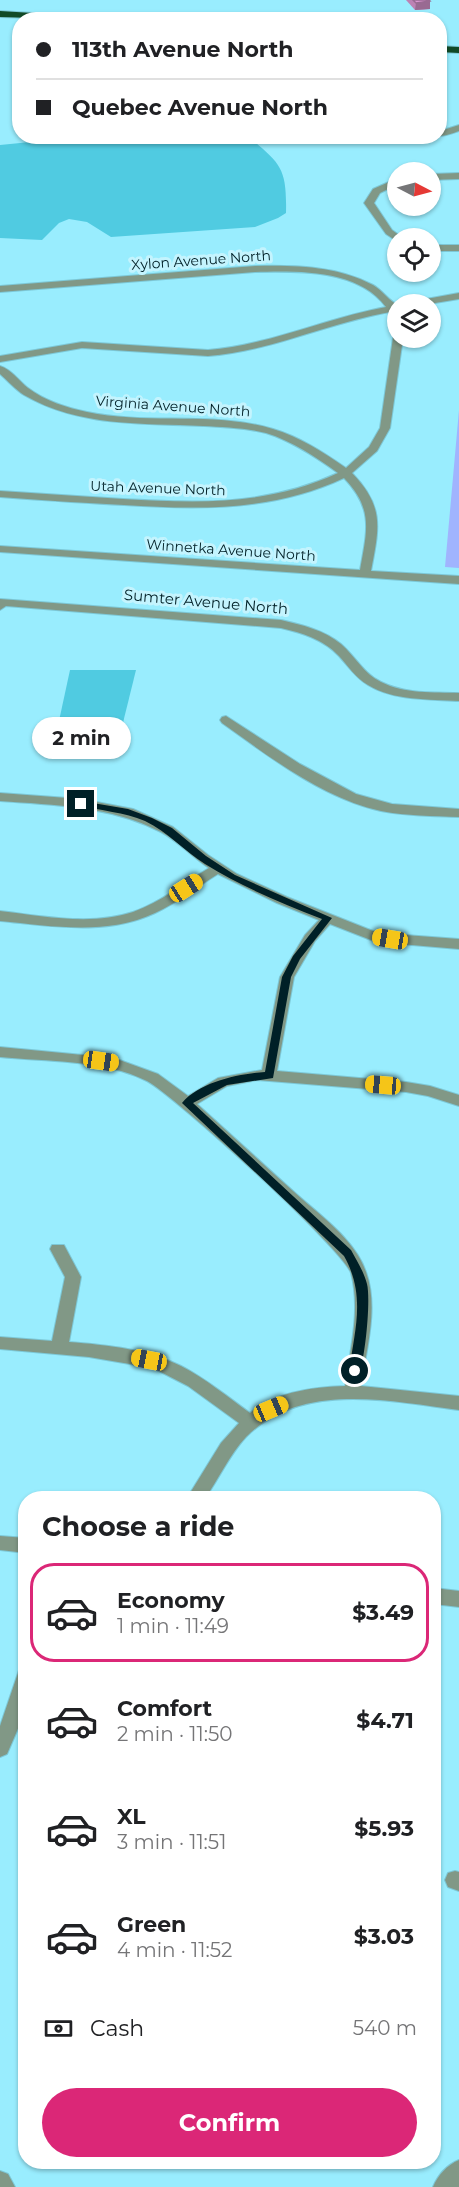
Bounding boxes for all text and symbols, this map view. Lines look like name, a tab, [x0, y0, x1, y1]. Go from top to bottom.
text: 113th Avenue North	[72, 36, 293, 63]
text: Quebec Avenue North	[72, 94, 328, 121]
north arrow	[387, 162, 441, 216]
map controls	[387, 162, 441, 348]
button: locate	[387, 228, 441, 282]
street label: Xylon Avenue North	[130, 246, 272, 274]
button: layers	[387, 294, 441, 348]
street label: Virginia Avenue North	[95, 392, 251, 420]
street label: Utah Avenue North	[90, 477, 226, 499]
street label: Winnetka Avenue North	[146, 535, 316, 565]
street label: Sumter Avenue North	[123, 585, 289, 618]
callout: 2 min	[32, 717, 130, 759]
text: 2 min	[52, 726, 111, 750]
route end	[67, 790, 94, 817]
car	[166, 871, 206, 905]
car	[371, 927, 409, 951]
car	[82, 1050, 120, 1072]
car	[364, 1074, 402, 1096]
car	[130, 1348, 168, 1372]
route start	[341, 1357, 368, 1384]
car	[251, 1394, 291, 1424]
text: Choose a ride	[42, 1510, 234, 1543]
icon: car	[45, 1586, 99, 1640]
text: Economy	[117, 1587, 225, 1614]
text: $3.49	[352, 1599, 414, 1626]
text: 1 min · 11:49	[117, 1614, 229, 1638]
icon: car	[45, 1694, 99, 1748]
text: Comfort	[117, 1695, 212, 1722]
text: $4.71	[356, 1707, 414, 1734]
text: 2 min · 11:50	[117, 1722, 232, 1746]
icon: car	[45, 1802, 99, 1856]
text: XL	[117, 1803, 146, 1830]
text: $5.93	[354, 1815, 414, 1842]
text: 3 min · 11:51	[117, 1830, 226, 1854]
icon: car	[45, 1910, 99, 1964]
text: Green	[117, 1911, 186, 1938]
text: $3.03	[354, 1923, 414, 1950]
text: 4 min · 11:52	[117, 1938, 232, 1962]
icon: cash	[42, 2012, 75, 2045]
text: Cash	[90, 2015, 144, 2042]
text: 540 m	[353, 2016, 417, 2040]
button: Confirm	[42, 2088, 417, 2157]

